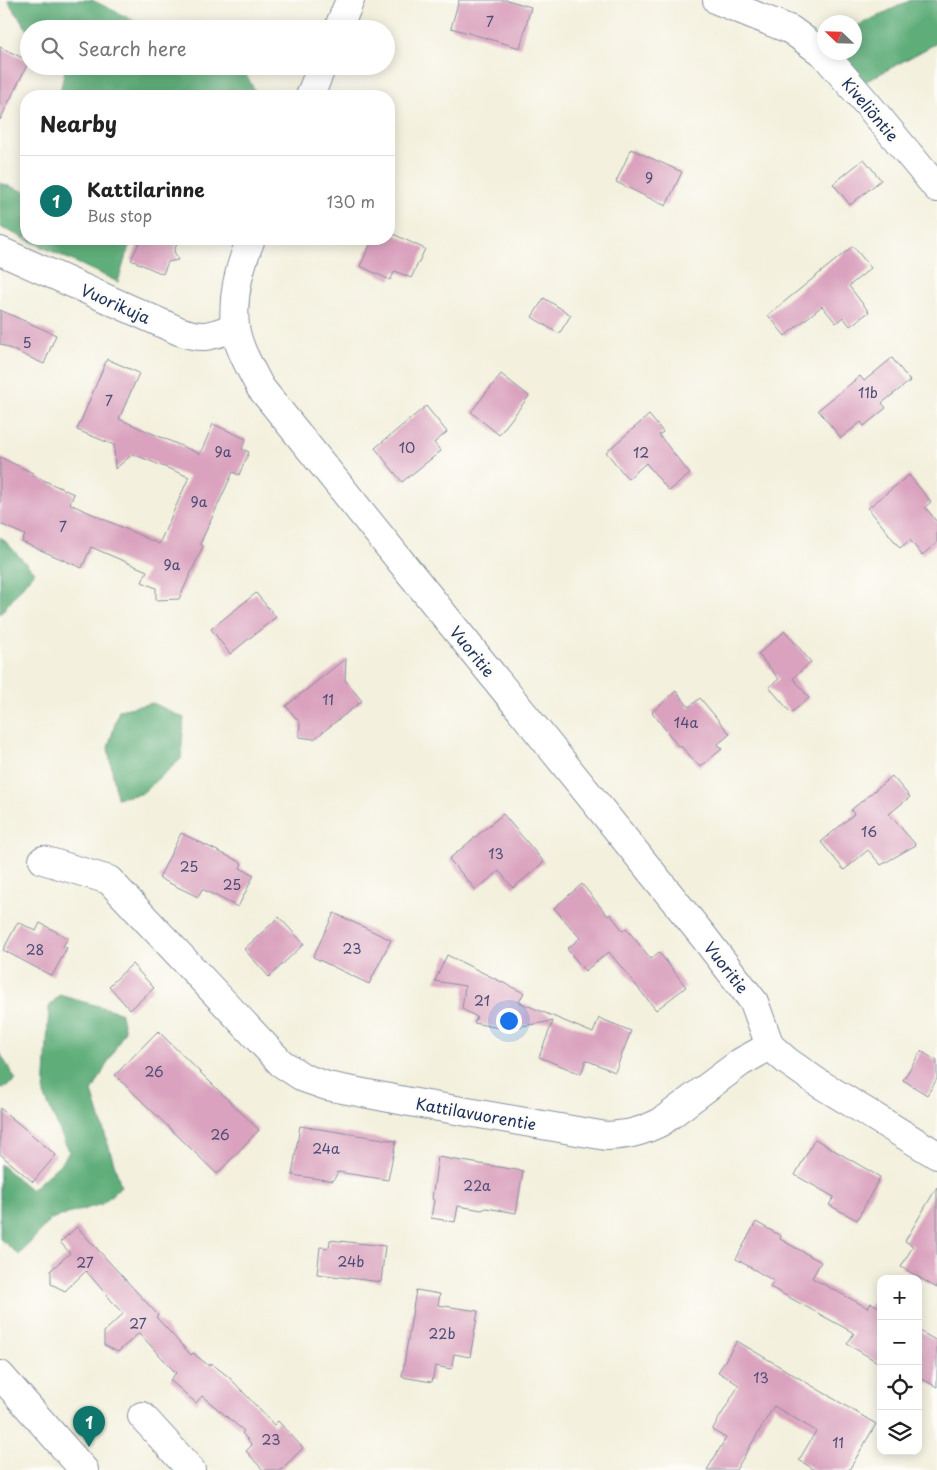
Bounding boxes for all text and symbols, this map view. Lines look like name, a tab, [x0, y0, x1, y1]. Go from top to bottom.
house number: 7	[486, 11, 494, 32]
north arrow	[817, 15, 862, 60]
search box	[20, 20, 395, 75]
icon: search	[38, 34, 66, 62]
text: Search here	[78, 34, 187, 62]
street label: Kiveliöntie	[837, 72, 905, 146]
text: Nearby	[40, 107, 117, 139]
house number: 9	[645, 167, 653, 188]
text: Kattilarinne	[87, 175, 205, 203]
text: 1	[52, 189, 60, 213]
text: 130 m	[327, 189, 375, 213]
text: Bus stop	[87, 203, 152, 227]
street label: Vuorikuja	[78, 277, 154, 329]
house number: 5	[22, 332, 32, 353]
house number: 11b	[858, 382, 878, 403]
house number: 7	[105, 390, 113, 411]
house number: 10	[399, 437, 415, 458]
house number: 9a	[215, 441, 232, 462]
house number: 12	[633, 442, 649, 463]
house number: 9a	[191, 491, 208, 512]
house number: 7	[59, 516, 67, 537]
house number: 9a	[164, 554, 181, 575]
street label: Vuoritie	[445, 620, 501, 682]
house number: 11	[322, 689, 334, 710]
house number: 14a	[674, 712, 698, 733]
house number: 16	[861, 821, 877, 842]
house number: 13	[488, 843, 504, 864]
house number: 25	[180, 856, 198, 877]
house number: 25	[223, 874, 241, 895]
street label: Vuoritie	[699, 936, 755, 998]
house number: 23	[343, 938, 361, 959]
house number: 28	[26, 939, 44, 960]
house number: 21	[474, 990, 490, 1011]
your location	[496, 1008, 522, 1034]
house number: 26	[144, 1061, 164, 1082]
street label: Kattilavuorentie	[414, 1091, 538, 1135]
house number: 26	[210, 1124, 230, 1145]
house number: 24a	[312, 1138, 340, 1159]
house number: 22a	[463, 1175, 491, 1196]
house number: 24b	[338, 1251, 364, 1272]
house number: 27	[76, 1252, 94, 1273]
map controls	[877, 1275, 922, 1455]
button: +	[877, 1275, 922, 1320]
house number: 27	[129, 1313, 147, 1334]
button: −	[877, 1320, 922, 1365]
house number: 22b	[429, 1323, 455, 1344]
button: locate	[877, 1365, 922, 1410]
house number: 13	[753, 1367, 769, 1388]
pin: 1	[73, 1406, 105, 1447]
button: layers	[877, 1410, 922, 1455]
house number: 23	[262, 1429, 280, 1450]
house number: 11	[832, 1432, 844, 1453]

